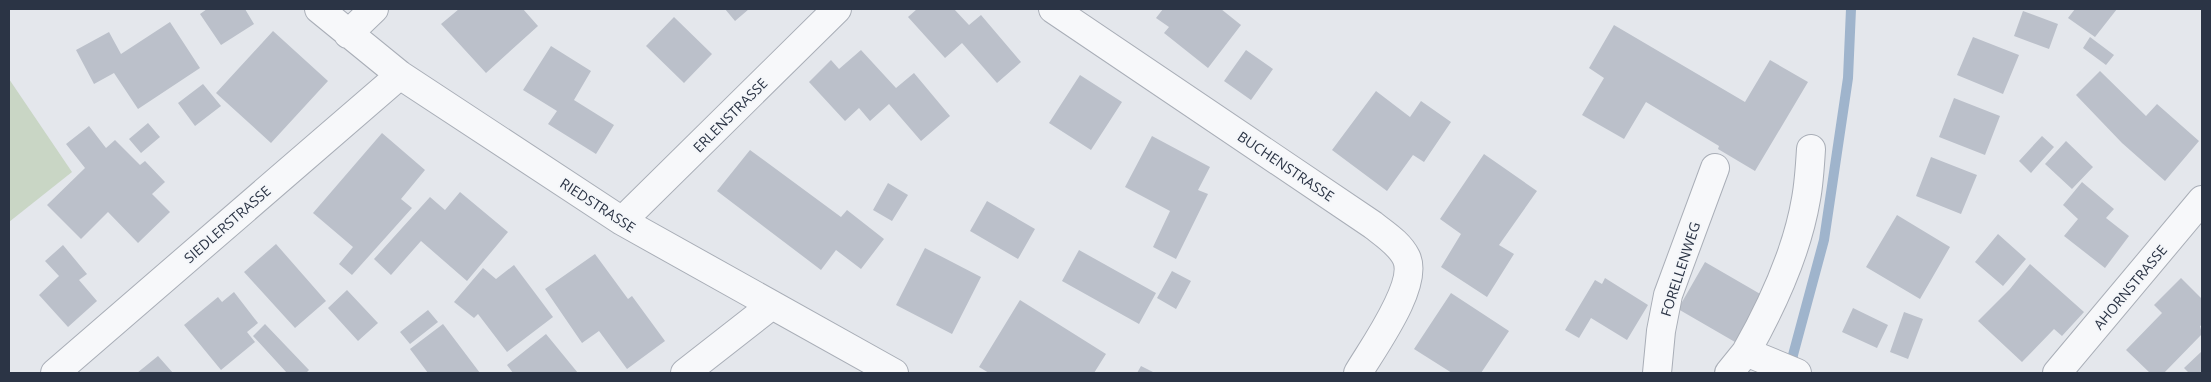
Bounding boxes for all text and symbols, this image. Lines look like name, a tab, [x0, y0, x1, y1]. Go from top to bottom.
street label: ERLENSTRASSE	[689, 74, 771, 156]
street label: BUCHENSTRASSE	[1234, 127, 1338, 205]
street label: RIEDSTRASSE	[557, 173, 639, 237]
street label: SIEDLERSTRASSE	[180, 181, 274, 267]
street label: FORELLENWEG	[1656, 219, 1704, 319]
street label: AHORNSTRASSE	[2089, 241, 2171, 333]

